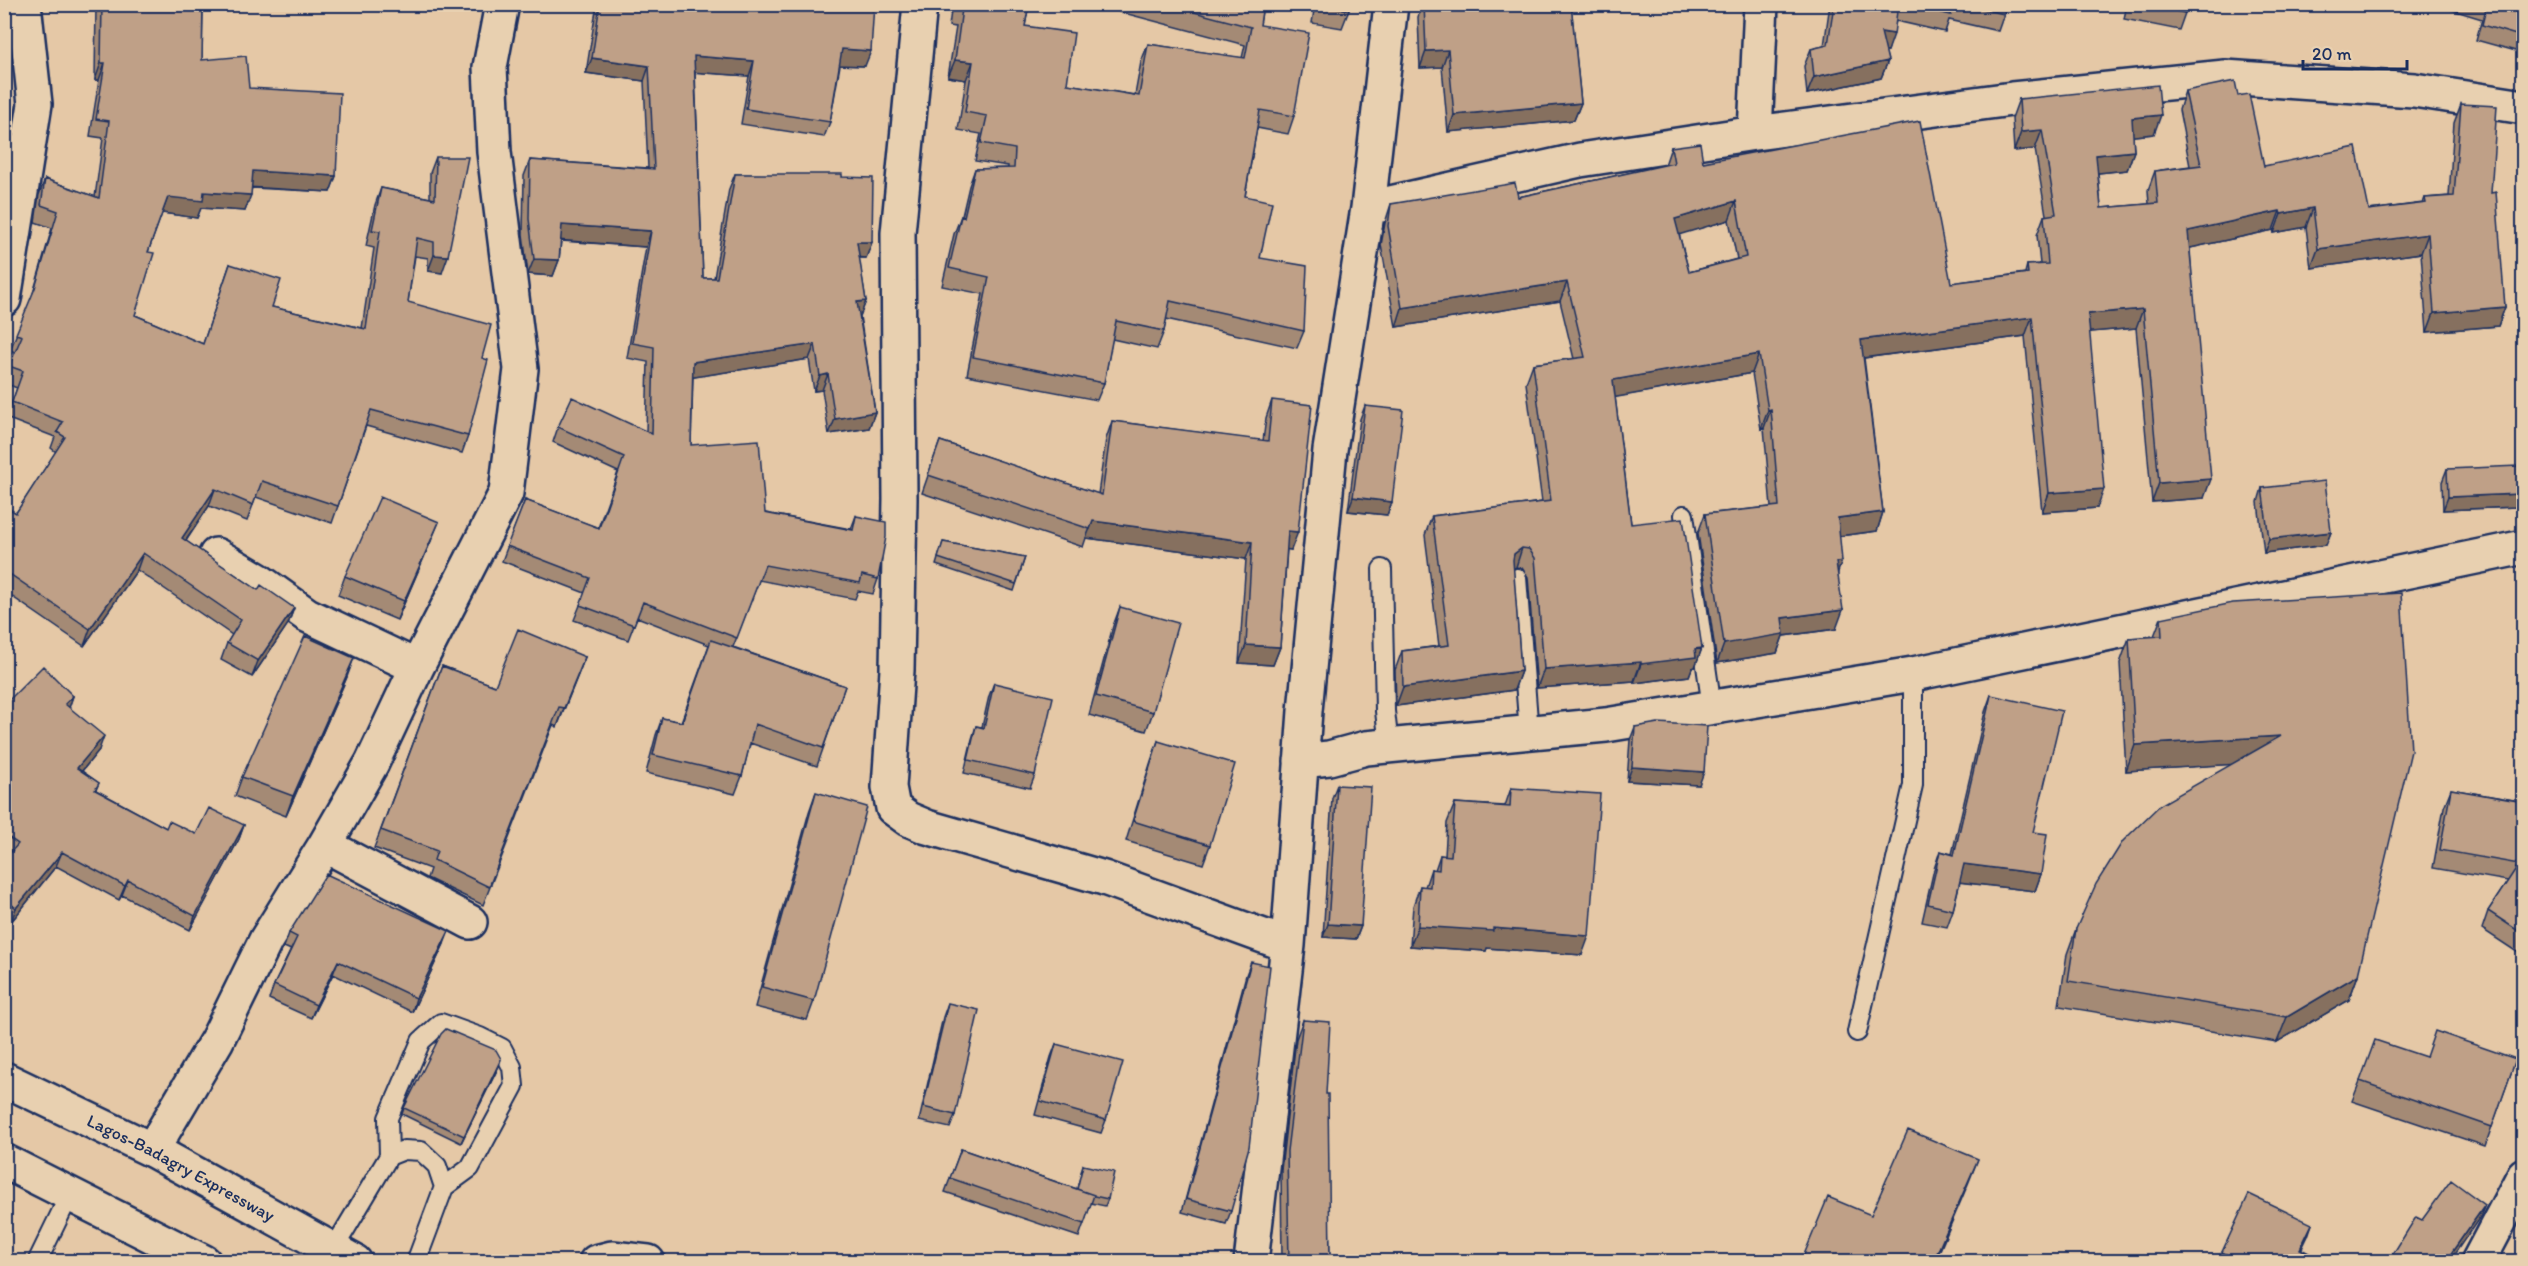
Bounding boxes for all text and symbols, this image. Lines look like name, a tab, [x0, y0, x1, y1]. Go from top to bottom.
scale bar	[2303, 33, 2406, 71]
text: 20 m	[2312, 43, 2352, 65]
street label: Lagos-Badagry Expressway	[83, 1109, 279, 1227]

